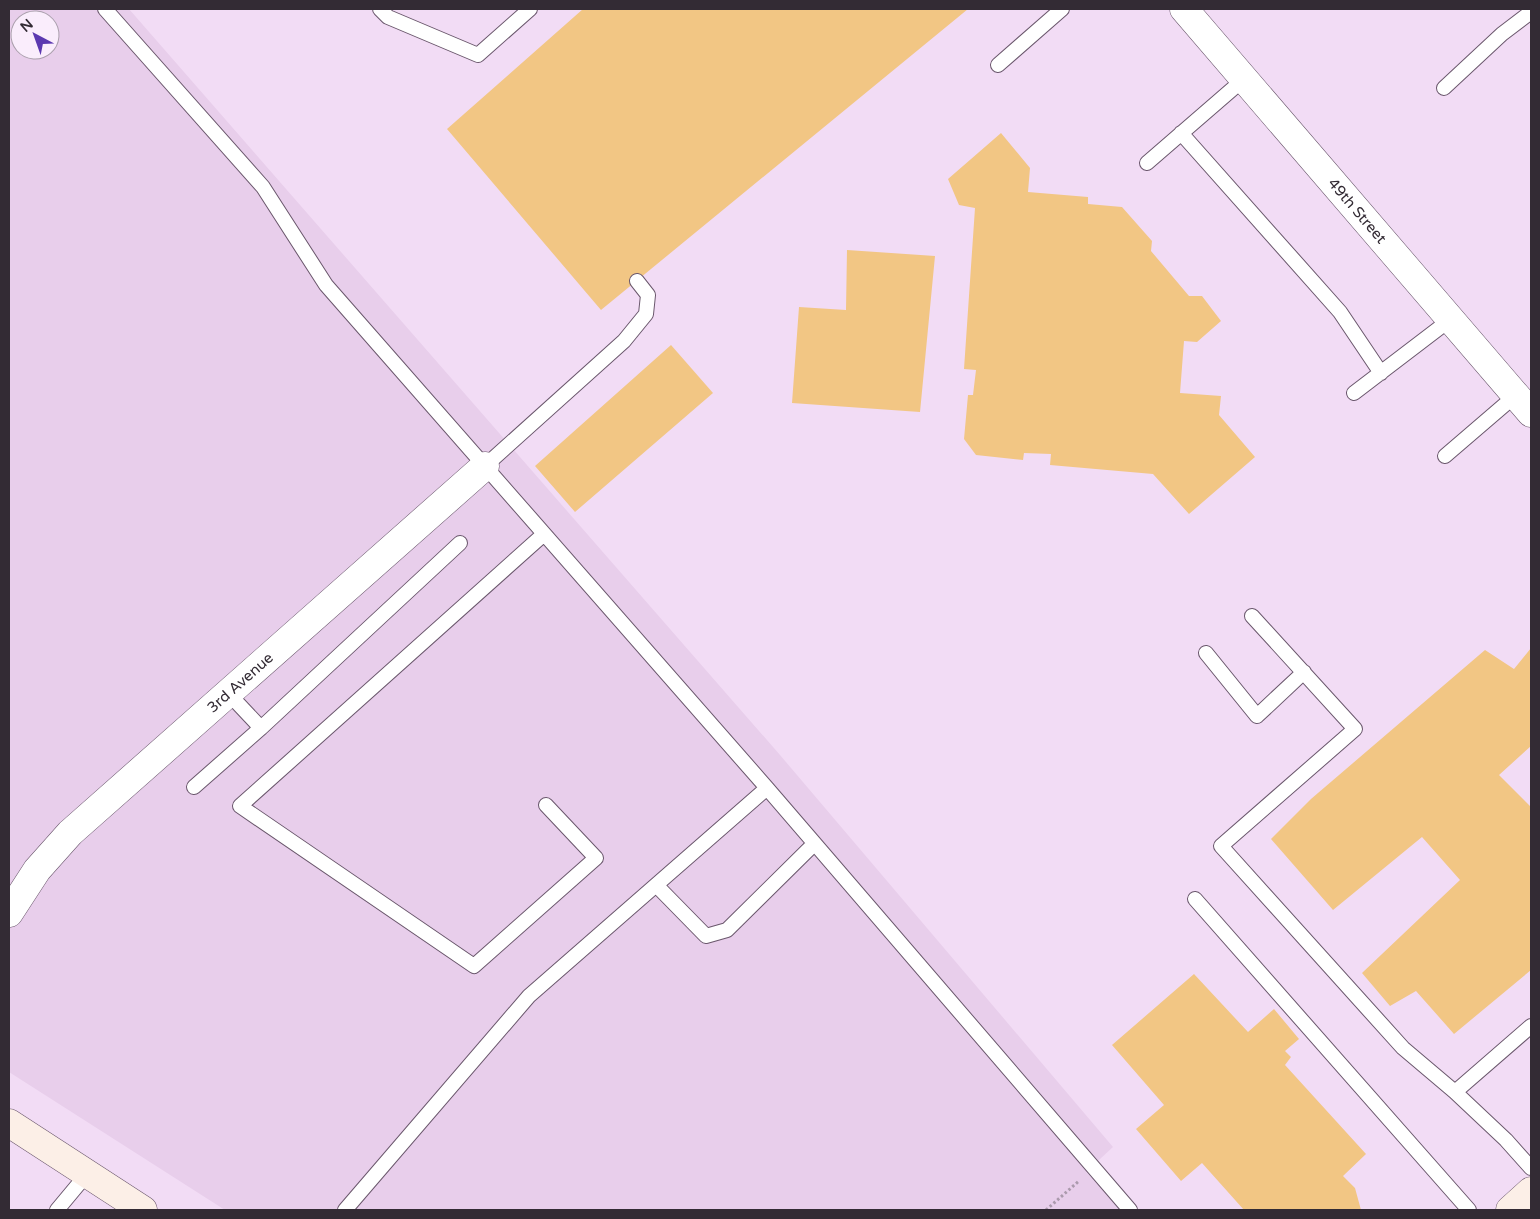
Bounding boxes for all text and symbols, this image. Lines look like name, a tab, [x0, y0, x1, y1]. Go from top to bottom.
north arrow	[10, 10, 60, 60]
text: N	[17, 15, 37, 36]
street label: 49th Street	[1324, 174, 1391, 247]
street label: 3rd Avenue	[203, 649, 277, 716]

